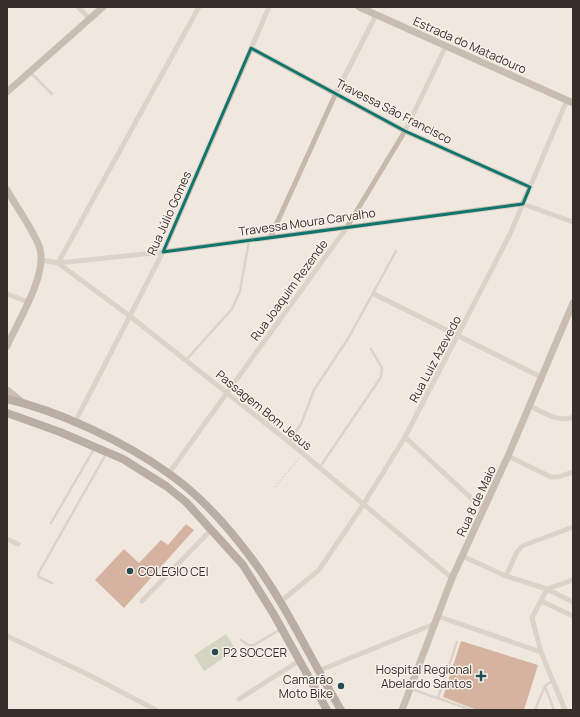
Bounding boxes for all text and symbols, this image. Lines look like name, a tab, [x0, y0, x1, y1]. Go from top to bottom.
street label: Estrada do Matadouro	[411, 12, 529, 78]
street label: Travessa São Francisco	[333, 74, 455, 148]
street label: Rua Júlio Gomes	[143, 168, 195, 258]
street label: Travessa Moura Carvalho	[237, 204, 377, 240]
street label: Rua Joaquim Rezende	[247, 236, 331, 344]
street label: Rua Luiz Azevedo	[405, 313, 465, 405]
street label: Passagem Bom Jesus	[213, 366, 315, 454]
street label: Rua 8 de Maio	[452, 463, 500, 539]
place label: COLEGIO CEI	[138, 563, 208, 580]
marker: COLEGIO CEI	[125, 566, 135, 576]
place label: P2 SOCCER	[223, 644, 288, 661]
marker: P2 SOCCER	[210, 647, 220, 657]
place label: Hospital Regional Abelardo Santos	[376, 661, 472, 692]
marker: Hospital Regional Abelardo Santos	[475, 670, 487, 682]
place label: Camarão Moto Bike	[279, 671, 333, 702]
marker: Camarão Moto Bike	[336, 681, 346, 691]

